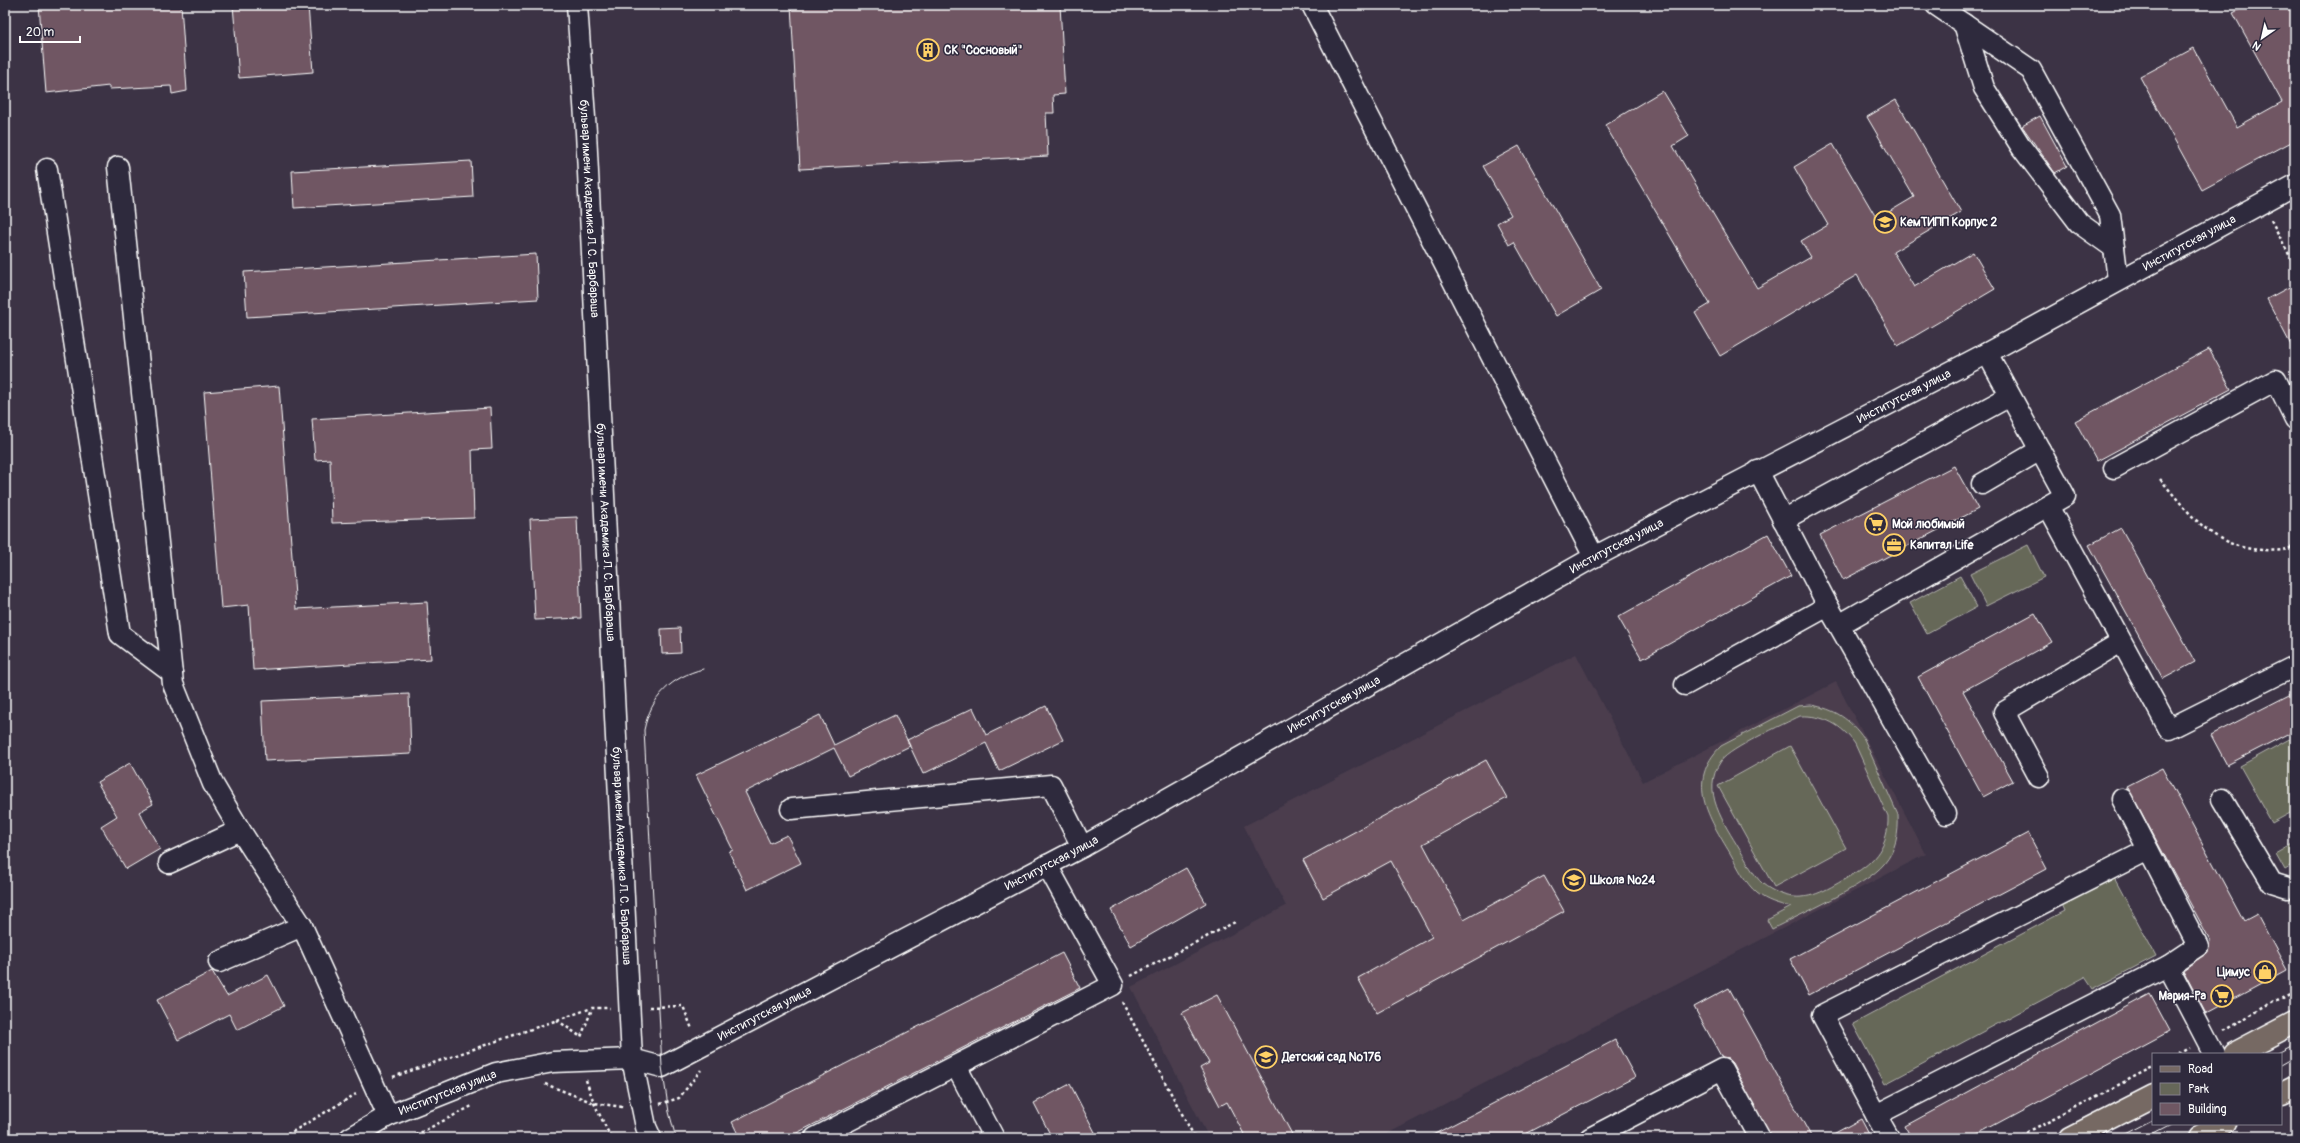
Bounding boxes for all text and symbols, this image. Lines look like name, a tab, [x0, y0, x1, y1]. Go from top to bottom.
scale bar	[20, 18, 80, 44]
north arrow	[2242, 18, 2282, 58]
text: 20 m	[26, 25, 55, 40]
building icon: СК "Сосновый"	[915, 37, 941, 63]
text: N	[2250, 38, 2263, 53]
place label: СК "Сосновый"	[944, 43, 1023, 58]
street label: бульвар имени Академика Л. С. Барбараша	[576, 99, 603, 319]
school or university icon: КемТИПП Корпус 2	[1872, 209, 1898, 235]
street label: Институтская улица	[2140, 211, 2239, 274]
place label: КемТИПП Корпус 2	[1900, 215, 1998, 230]
street label: Институтская улица	[1854, 365, 1954, 427]
street label: бульвар имени Академика Л. С. Барбараша	[593, 423, 619, 642]
supermarket icon: Мой любимый	[1863, 511, 1889, 537]
street label: Институтская улица	[1567, 515, 1666, 577]
place label: Мой любимый	[1892, 517, 1965, 532]
office icon: Капитал Life	[1881, 532, 1907, 558]
place label: Капитал Life	[1910, 538, 1974, 553]
street label: Институтская улица	[1285, 672, 1383, 736]
street label: бульвар имени Академика Л. С. Барбараша	[609, 746, 635, 966]
street label: Институтская улица	[1002, 832, 1101, 894]
school or university icon: Школа №24	[1561, 867, 1587, 893]
place label: Школа №24	[1589, 873, 1655, 888]
shop icon: Цимус	[2252, 959, 2278, 985]
place label: Цимус	[2217, 965, 2250, 980]
street label: Институтская улица	[715, 982, 814, 1044]
supermarket icon: Мария-Ра	[2209, 983, 2235, 1009]
place label: Мария-Ра	[2158, 989, 2206, 1004]
school or university icon: Детский сад №176	[1253, 1044, 1279, 1070]
place label: Детский сад №176	[1281, 1050, 1381, 1065]
legend	[2152, 1053, 2282, 1125]
text: Road	[2188, 1062, 2213, 1077]
street label: Институтская улица	[397, 1066, 499, 1118]
text: Park	[2188, 1082, 2209, 1097]
text: Building	[2188, 1102, 2227, 1117]

